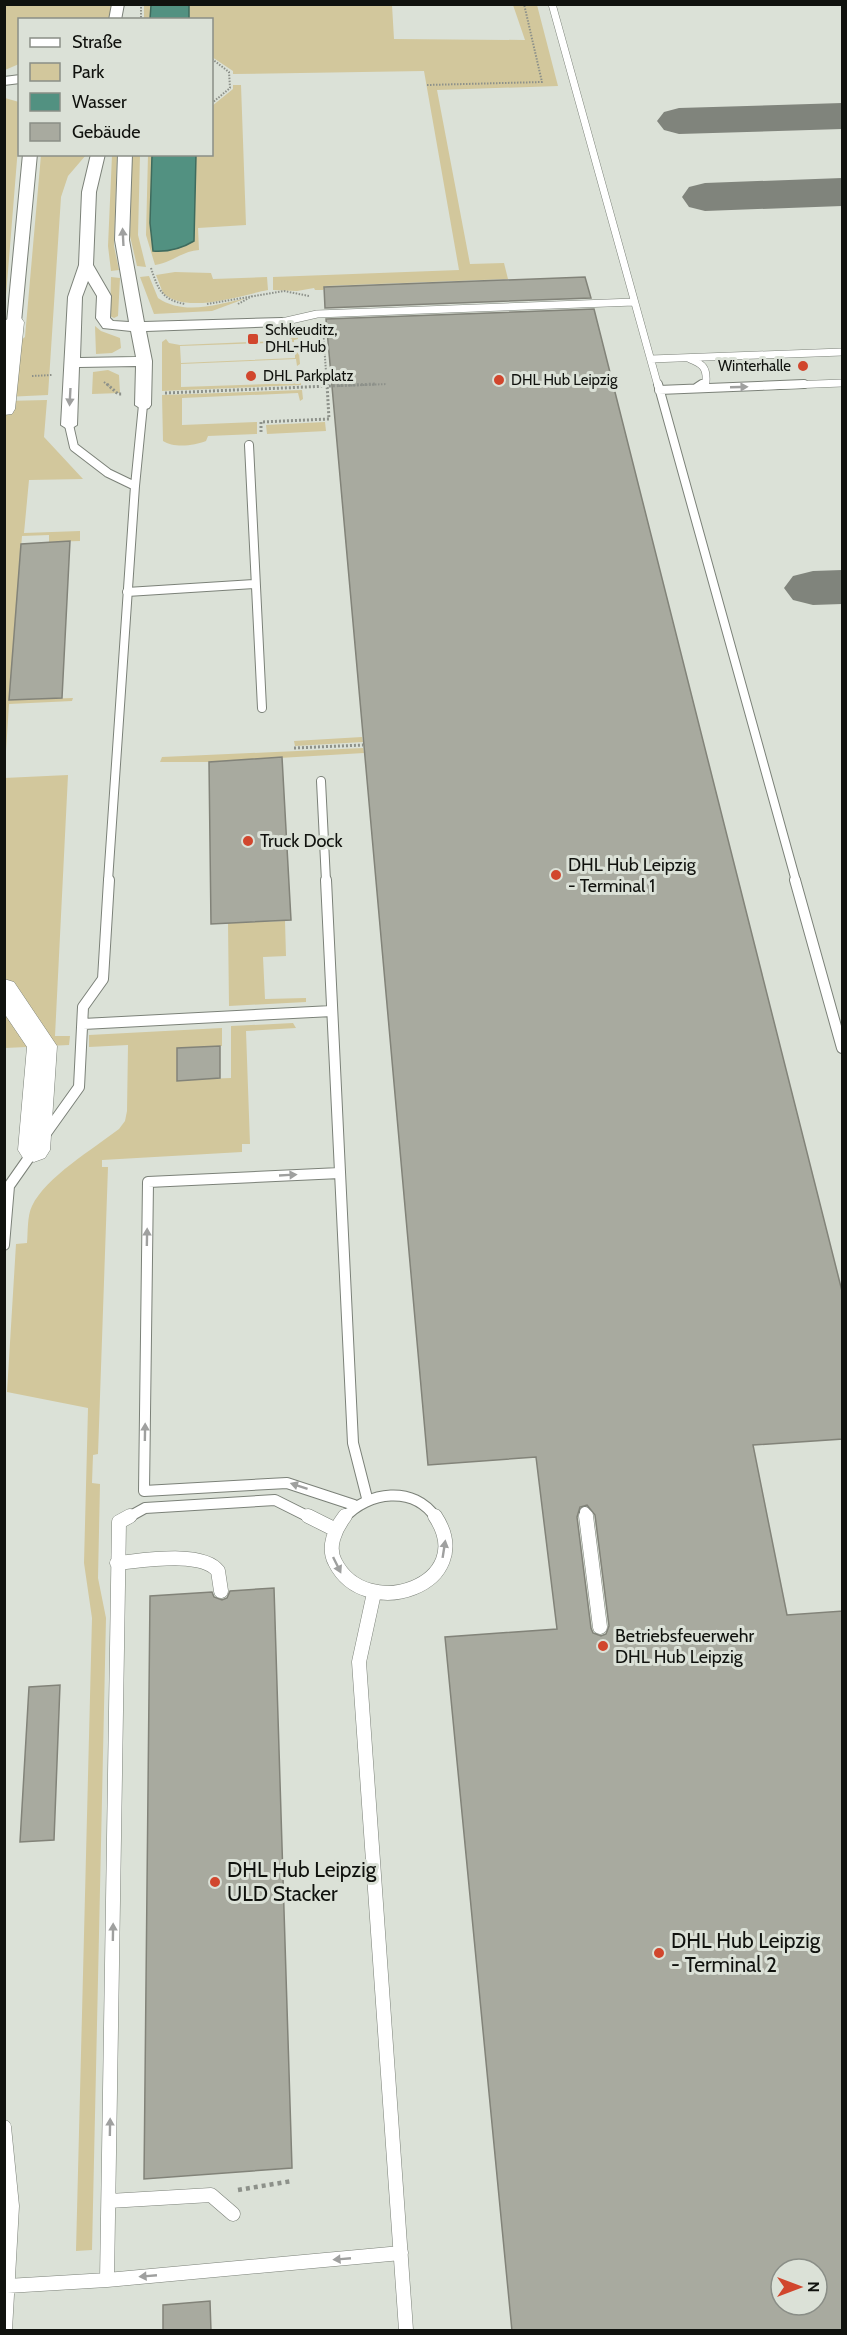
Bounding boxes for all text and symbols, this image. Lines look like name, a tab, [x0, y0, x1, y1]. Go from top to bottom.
legend	[18, 18, 213, 156]
text: Straße	[72, 31, 122, 53]
text: Park	[72, 61, 105, 83]
text: Wasser	[72, 91, 127, 113]
text: Gebäude	[72, 121, 141, 143]
one-way arrow	[119, 227, 128, 246]
place label: Schkeuditz, DHL-Hub	[265, 321, 338, 356]
marker: Schkeuditz, DHL-Hub	[246, 332, 260, 346]
place label: Winterhalle	[718, 357, 791, 375]
marker: Winterhalle	[796, 359, 810, 373]
place label: DHL Parkplatz	[263, 367, 353, 385]
marker: DHL Parkplatz	[244, 369, 258, 383]
place label: DHL Hub Leipzig	[511, 371, 618, 389]
marker: DHL Hub Leipzig	[492, 373, 506, 387]
one-way arrow	[729, 382, 748, 391]
one-way arrow	[66, 387, 75, 406]
place label: Truck Dock	[260, 830, 343, 852]
marker: Truck Dock	[241, 834, 255, 848]
place label: DHL Hub Leipzig - Terminal 1	[568, 854, 697, 897]
marker: DHL Hub Leipzig - Terminal 1	[549, 868, 563, 882]
one-way arrow	[278, 1171, 297, 1180]
one-way arrow	[143, 1228, 152, 1247]
one-way arrow	[140, 1423, 149, 1442]
one-way arrow	[289, 1481, 307, 1491]
one-way arrow	[440, 1539, 449, 1558]
one-way arrow	[332, 1556, 342, 1574]
place label: Betriebsfeuerwehr DHL Hub Leipzig	[615, 1625, 754, 1668]
marker: Betriebsfeuerwehr DHL Hub Leipzig	[596, 1639, 610, 1653]
place label: DHL Hub Leipzig ULD Stacker	[227, 1857, 377, 1906]
marker: DHL Hub Leipzig ULD Stacker	[208, 1875, 222, 1889]
one-way arrow	[109, 1922, 118, 1941]
place label: DHL Hub Leipzig - Terminal 2	[671, 1928, 821, 1977]
marker: DHL Hub Leipzig - Terminal 2	[652, 1946, 666, 1960]
one-way arrow	[105, 2117, 115, 2136]
one-way arrow	[333, 2254, 352, 2264]
north arrow	[769, 2257, 829, 2317]
one-way arrow	[139, 2271, 158, 2281]
text: N	[804, 2281, 823, 2293]

